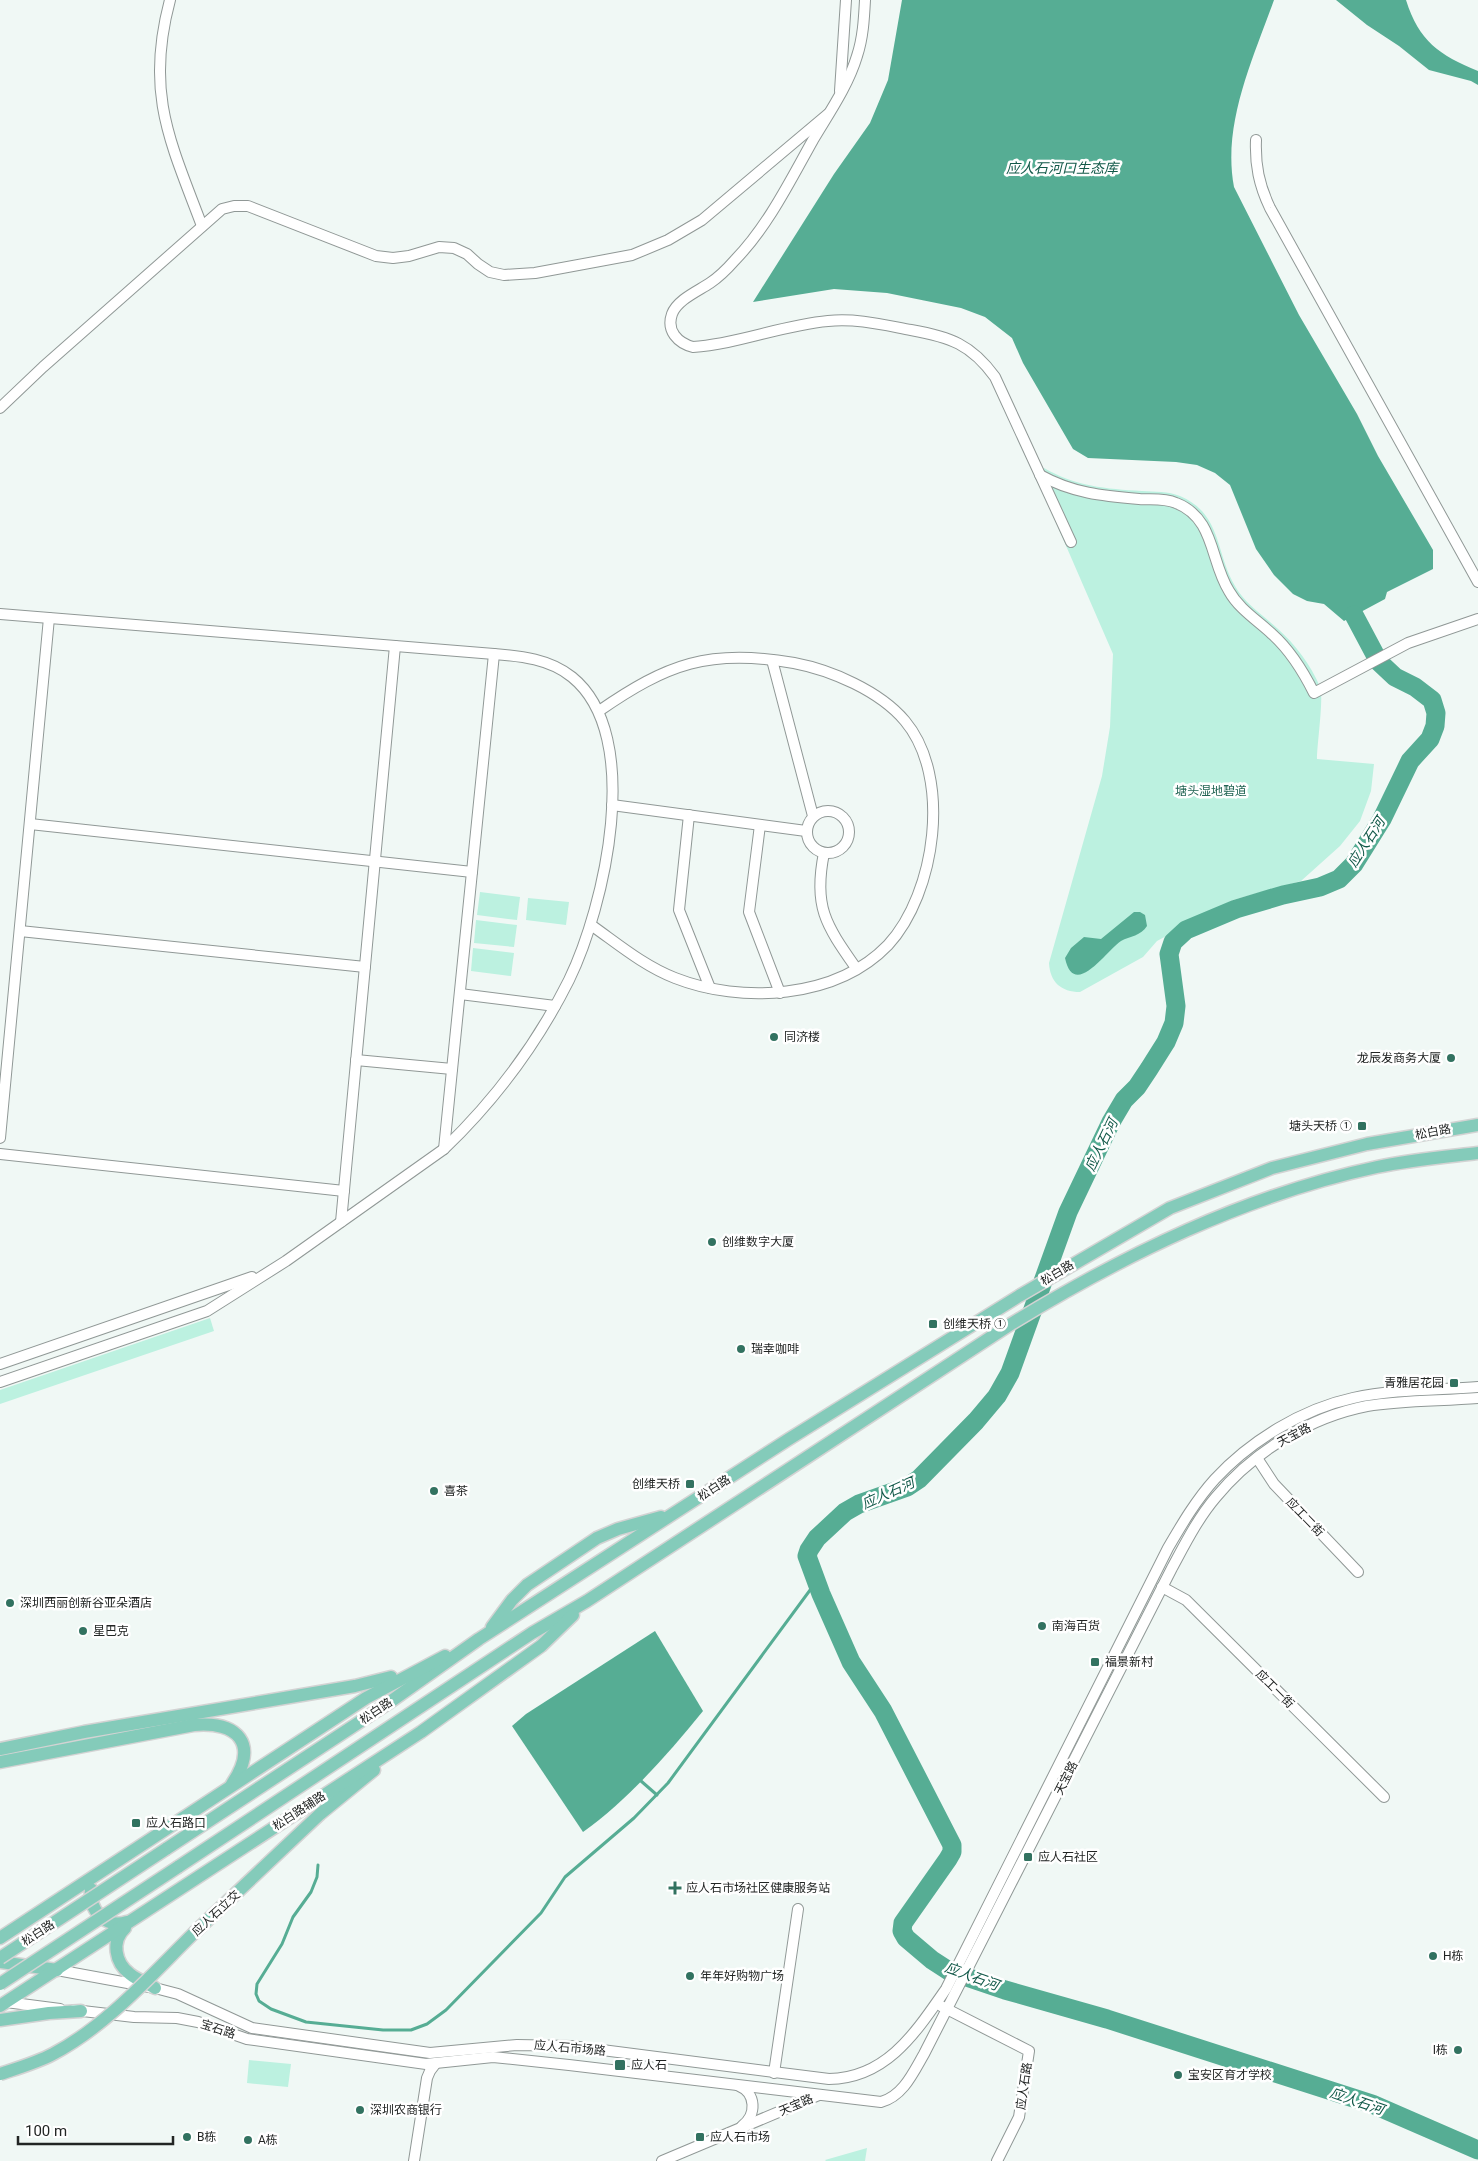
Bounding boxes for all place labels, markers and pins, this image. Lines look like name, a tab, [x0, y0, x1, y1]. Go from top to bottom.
place label: 同济楼	[784, 1030, 820, 1044]
marker: 同济楼	[768, 1031, 780, 1043]
place label: 龙辰发商务大厦	[1357, 1051, 1441, 1065]
marker: 龙辰发商务大厦	[1445, 1052, 1457, 1064]
place label: 塘头天桥 ①	[1289, 1119, 1352, 1133]
marker: 塘头天桥 ①	[1356, 1120, 1368, 1132]
place label: 创维数字大厦	[722, 1235, 794, 1249]
marker: 创维数字大厦	[706, 1236, 718, 1248]
place label: 创维天桥 ①	[943, 1317, 1006, 1331]
marker: 创维天桥 ①	[927, 1318, 939, 1330]
place label: 瑞幸咖啡	[751, 1342, 799, 1356]
marker: 瑞幸咖啡	[735, 1343, 747, 1355]
place label: 青雅居花园	[1384, 1376, 1444, 1390]
marker: 青雅居花园	[1448, 1377, 1460, 1389]
place label: 创维天桥	[632, 1477, 680, 1491]
marker: 创维天桥	[684, 1478, 696, 1490]
place label: 喜茶	[444, 1484, 468, 1498]
marker: 喜茶	[428, 1485, 440, 1497]
place label: 深圳西丽创新谷亚朵酒店	[20, 1596, 152, 1610]
marker: 深圳西丽创新谷亚朵酒店	[4, 1597, 16, 1609]
place label: 南海百货	[1052, 1619, 1100, 1633]
marker: 南海百货	[1036, 1620, 1048, 1632]
place label: 星巴克	[93, 1624, 129, 1638]
marker: 星巴克	[77, 1625, 89, 1637]
place label: 福景新村	[1105, 1655, 1154, 1669]
marker: 福景新村	[1089, 1656, 1101, 1668]
place label: 应人石路口	[146, 1816, 206, 1830]
marker: 应人石路口	[130, 1817, 142, 1829]
place label: 应人石社区	[1038, 1850, 1098, 1864]
marker: 应人石社区	[1022, 1851, 1034, 1863]
marker: 应人石市场社区健康服务站	[668, 1881, 682, 1895]
place label: 应人石市场社区健康服务站	[686, 1881, 830, 1895]
place label: H栋	[1443, 1949, 1464, 1963]
marker: H栋	[1427, 1950, 1439, 1962]
place label: 年年好购物广场	[700, 1969, 784, 1983]
marker: 年年好购物广场	[684, 1970, 696, 1982]
place label: I栋	[1433, 2043, 1448, 2057]
marker: I栋	[1452, 2044, 1464, 2056]
marker: 应人石	[613, 2058, 627, 2072]
place label: 应人石	[631, 2058, 667, 2072]
place label: 宝安区育才学校	[1188, 2068, 1272, 2082]
marker: 宝安区育才学校	[1172, 2069, 1184, 2081]
place label: 深圳农商银行	[370, 2103, 442, 2117]
marker: 深圳农商银行	[354, 2104, 366, 2116]
place label: B栋	[197, 2130, 216, 2144]
place label: 应人石市场	[710, 2130, 770, 2144]
marker: B栋	[181, 2131, 193, 2143]
marker: 应人石市场	[694, 2131, 706, 2143]
place label: A栋	[258, 2133, 278, 2147]
marker: A栋	[242, 2134, 254, 2146]

